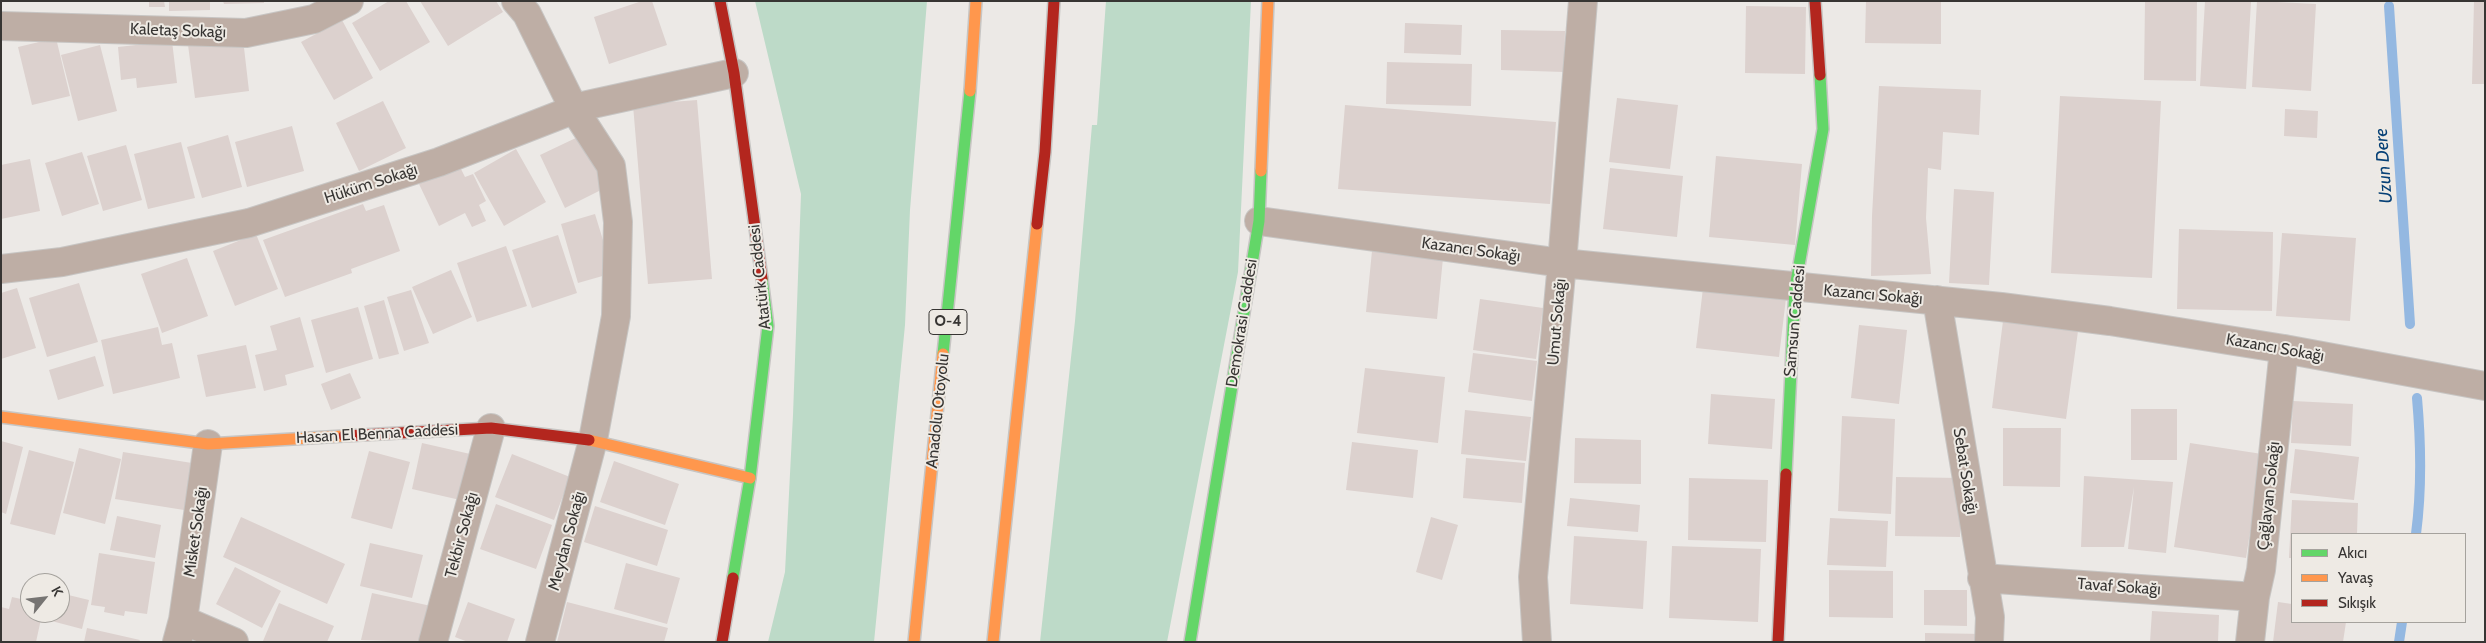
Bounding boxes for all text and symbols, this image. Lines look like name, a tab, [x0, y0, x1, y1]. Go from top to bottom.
street label: Kaletaş Sokağı	[130, 20, 226, 42]
water label: Uzun Dere	[2371, 128, 2397, 204]
street label: Hüküm Sokağı	[322, 160, 420, 208]
street label: Atatürk Caddesi	[745, 224, 775, 330]
street label: Kazancı Sokağı	[1420, 234, 1522, 266]
street label: Demokrasi Caddesi	[1222, 258, 1262, 388]
street label: Samsun Caddesi	[1781, 264, 1809, 378]
street label: Umut Sokağı	[1544, 278, 1570, 366]
street label: Kazancı Sokağı	[1823, 281, 1923, 309]
road number: O-4	[929, 310, 967, 334]
street label: Kazancı Sokağı	[2224, 330, 2326, 366]
street label: Anadolu Otoyolu	[922, 353, 954, 469]
street label: Hasan El Benna Caddesi	[295, 420, 459, 448]
street label: Sebat Sokağı	[1949, 426, 1981, 516]
street label: Çağlayan Sokağı	[2254, 441, 2284, 551]
street label: Misket Sokağı	[180, 486, 212, 578]
street label: Meydan Sokağı	[545, 489, 589, 593]
street label: Tekbir Sokağı	[441, 490, 483, 580]
legend	[2291, 533, 2466, 623]
text: Akıcı	[2338, 544, 2367, 562]
text: Yavaş	[2338, 569, 2373, 587]
north arrow	[20, 573, 70, 623]
street label: Tavaf Sokağı	[2077, 575, 2161, 599]
text: K	[47, 583, 67, 599]
text: Sıkışık	[2338, 594, 2376, 612]

